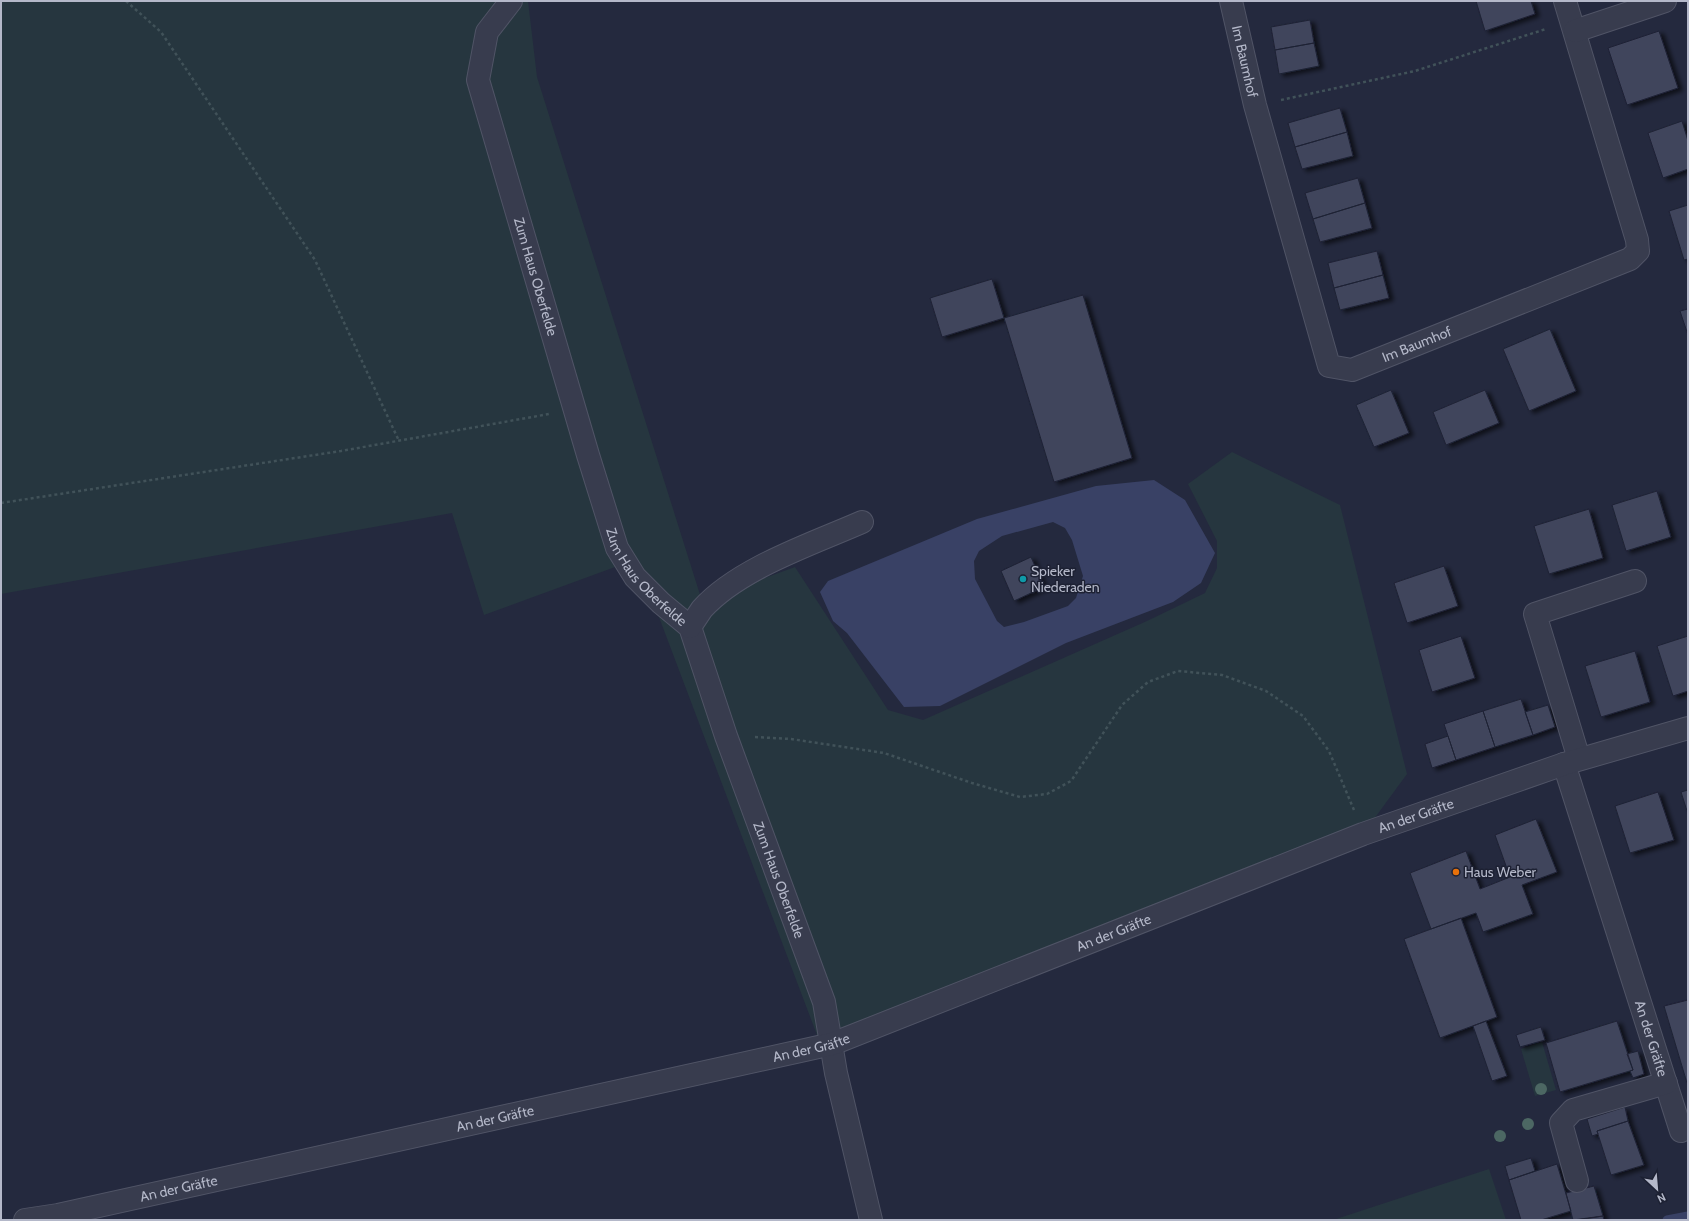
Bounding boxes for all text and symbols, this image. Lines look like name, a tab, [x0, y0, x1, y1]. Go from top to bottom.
street label: Im Baumhof	[1228, 24, 1262, 100]
street label: Zum Haus Oberfelde	[510, 215, 562, 338]
street label: Im Baumhof	[1379, 322, 1454, 366]
street label: Zum Haus Oberfelde	[602, 526, 691, 630]
place label: Spieker Niederaden	[1031, 562, 1100, 596]
marker: Spieker Niederaden	[1018, 574, 1028, 584]
street label: An der Gräfte	[1376, 794, 1456, 837]
street label: Zum Haus Oberfelde	[749, 819, 809, 941]
place label: Haus Weber	[1464, 863, 1537, 881]
marker: Haus Weber	[1451, 867, 1461, 877]
street label: An der Gräfte	[1074, 910, 1154, 955]
street label: An der Gräfte	[1631, 998, 1672, 1079]
street label: An der Gräfte	[771, 1029, 852, 1066]
street label: An der Gräfte	[455, 1101, 536, 1136]
north arrow	[1637, 1169, 1677, 1209]
street label: An der Gräfte	[138, 1171, 219, 1206]
text: N	[1655, 1190, 1668, 1206]

